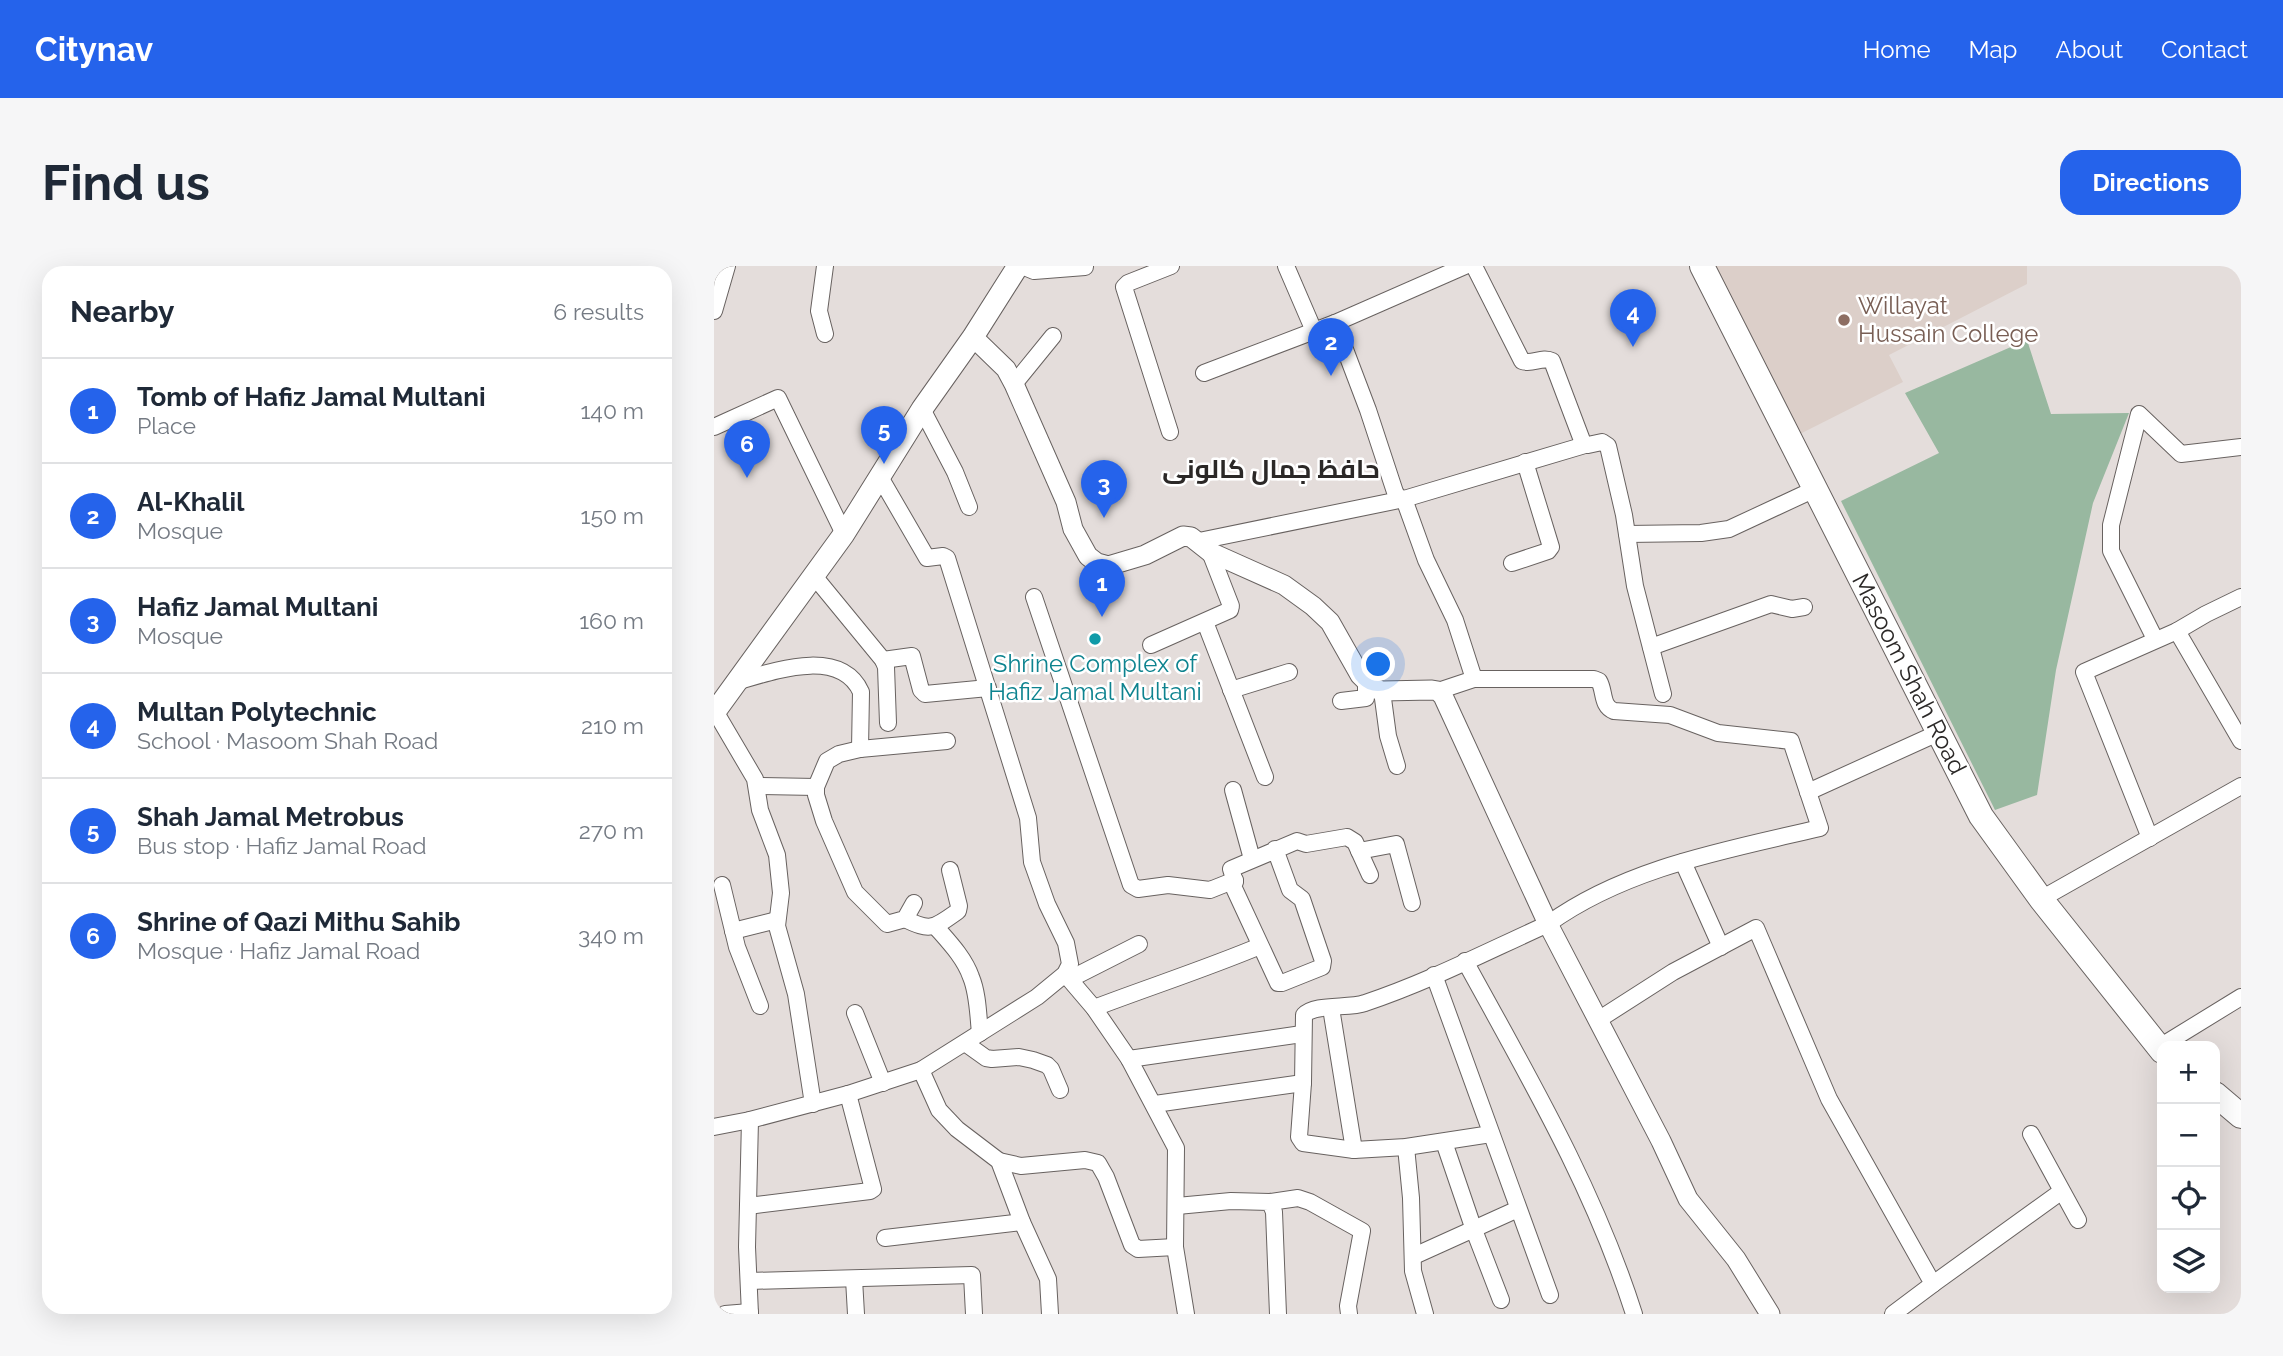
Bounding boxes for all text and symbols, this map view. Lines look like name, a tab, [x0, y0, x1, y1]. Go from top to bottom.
text: Citynav	[35, 30, 153, 69]
text: Home	[1863, 35, 1931, 64]
text: Map	[1969, 35, 2017, 64]
text: About	[2055, 35, 2123, 64]
text: Contact	[2161, 35, 2248, 64]
button: Directions	[2060, 150, 2241, 215]
text: Find us	[42, 154, 210, 211]
pin: 4	[1610, 289, 1656, 347]
place label: Willayat Hussain College	[1858, 291, 2038, 348]
text: Nearby	[70, 294, 174, 329]
text: 6 results	[553, 298, 644, 325]
marker: Willayat Hussain College	[1836, 312, 1852, 328]
pin: 2	[1308, 318, 1354, 376]
text: Tomb of Hafiz Jamal Multani	[137, 382, 486, 412]
text: 1	[87, 397, 99, 424]
text: 140 m	[581, 397, 644, 424]
pin: 5	[861, 406, 907, 464]
text: Place	[137, 412, 196, 439]
pin: 6	[724, 420, 770, 478]
district label: حافظ جمال کالونی	[1162, 454, 1380, 485]
pin: 3	[1081, 460, 1127, 518]
text: Al-Khalil	[137, 487, 244, 517]
text: 2	[87, 502, 99, 529]
text: 150 m	[581, 502, 644, 529]
text: Mosque	[137, 517, 223, 544]
pin: 1	[1079, 559, 1125, 617]
street label: Masoom Shah Road	[1846, 568, 1973, 779]
text: Hafiz Jamal Multani	[137, 592, 378, 622]
text: 3	[87, 607, 99, 634]
text: 160 m	[579, 607, 644, 634]
text: Mosque	[137, 622, 223, 649]
marker: Shrine Complex of Hafiz Jamal Multani	[1087, 631, 1103, 647]
your location	[1361, 647, 1395, 681]
place label: Shrine Complex of Hafiz Jamal Multani	[988, 649, 1202, 706]
text: Multan Polytechnic	[137, 697, 377, 727]
text: 4	[86, 712, 100, 739]
text: 210 m	[581, 712, 644, 739]
text: School · Masoom Shah Road	[137, 727, 438, 754]
text: Shah Jamal Metrobus	[137, 802, 404, 832]
text: 5	[87, 817, 99, 844]
text: 270 m	[579, 817, 644, 844]
text: Bus stop · Hafiz Jamal Road	[137, 832, 427, 859]
text: Shrine of Qazi Mithu Sahib	[137, 907, 461, 937]
text: 6	[86, 922, 100, 949]
text: 340 m	[578, 922, 644, 949]
text: Mosque · Hafiz Jamal Road	[137, 937, 420, 964]
map controls	[2157, 1041, 2220, 1293]
button: +	[2157, 1041, 2220, 1104]
button: −	[2157, 1104, 2220, 1167]
button: locate	[2157, 1167, 2220, 1230]
button: layers	[2157, 1230, 2220, 1293]

